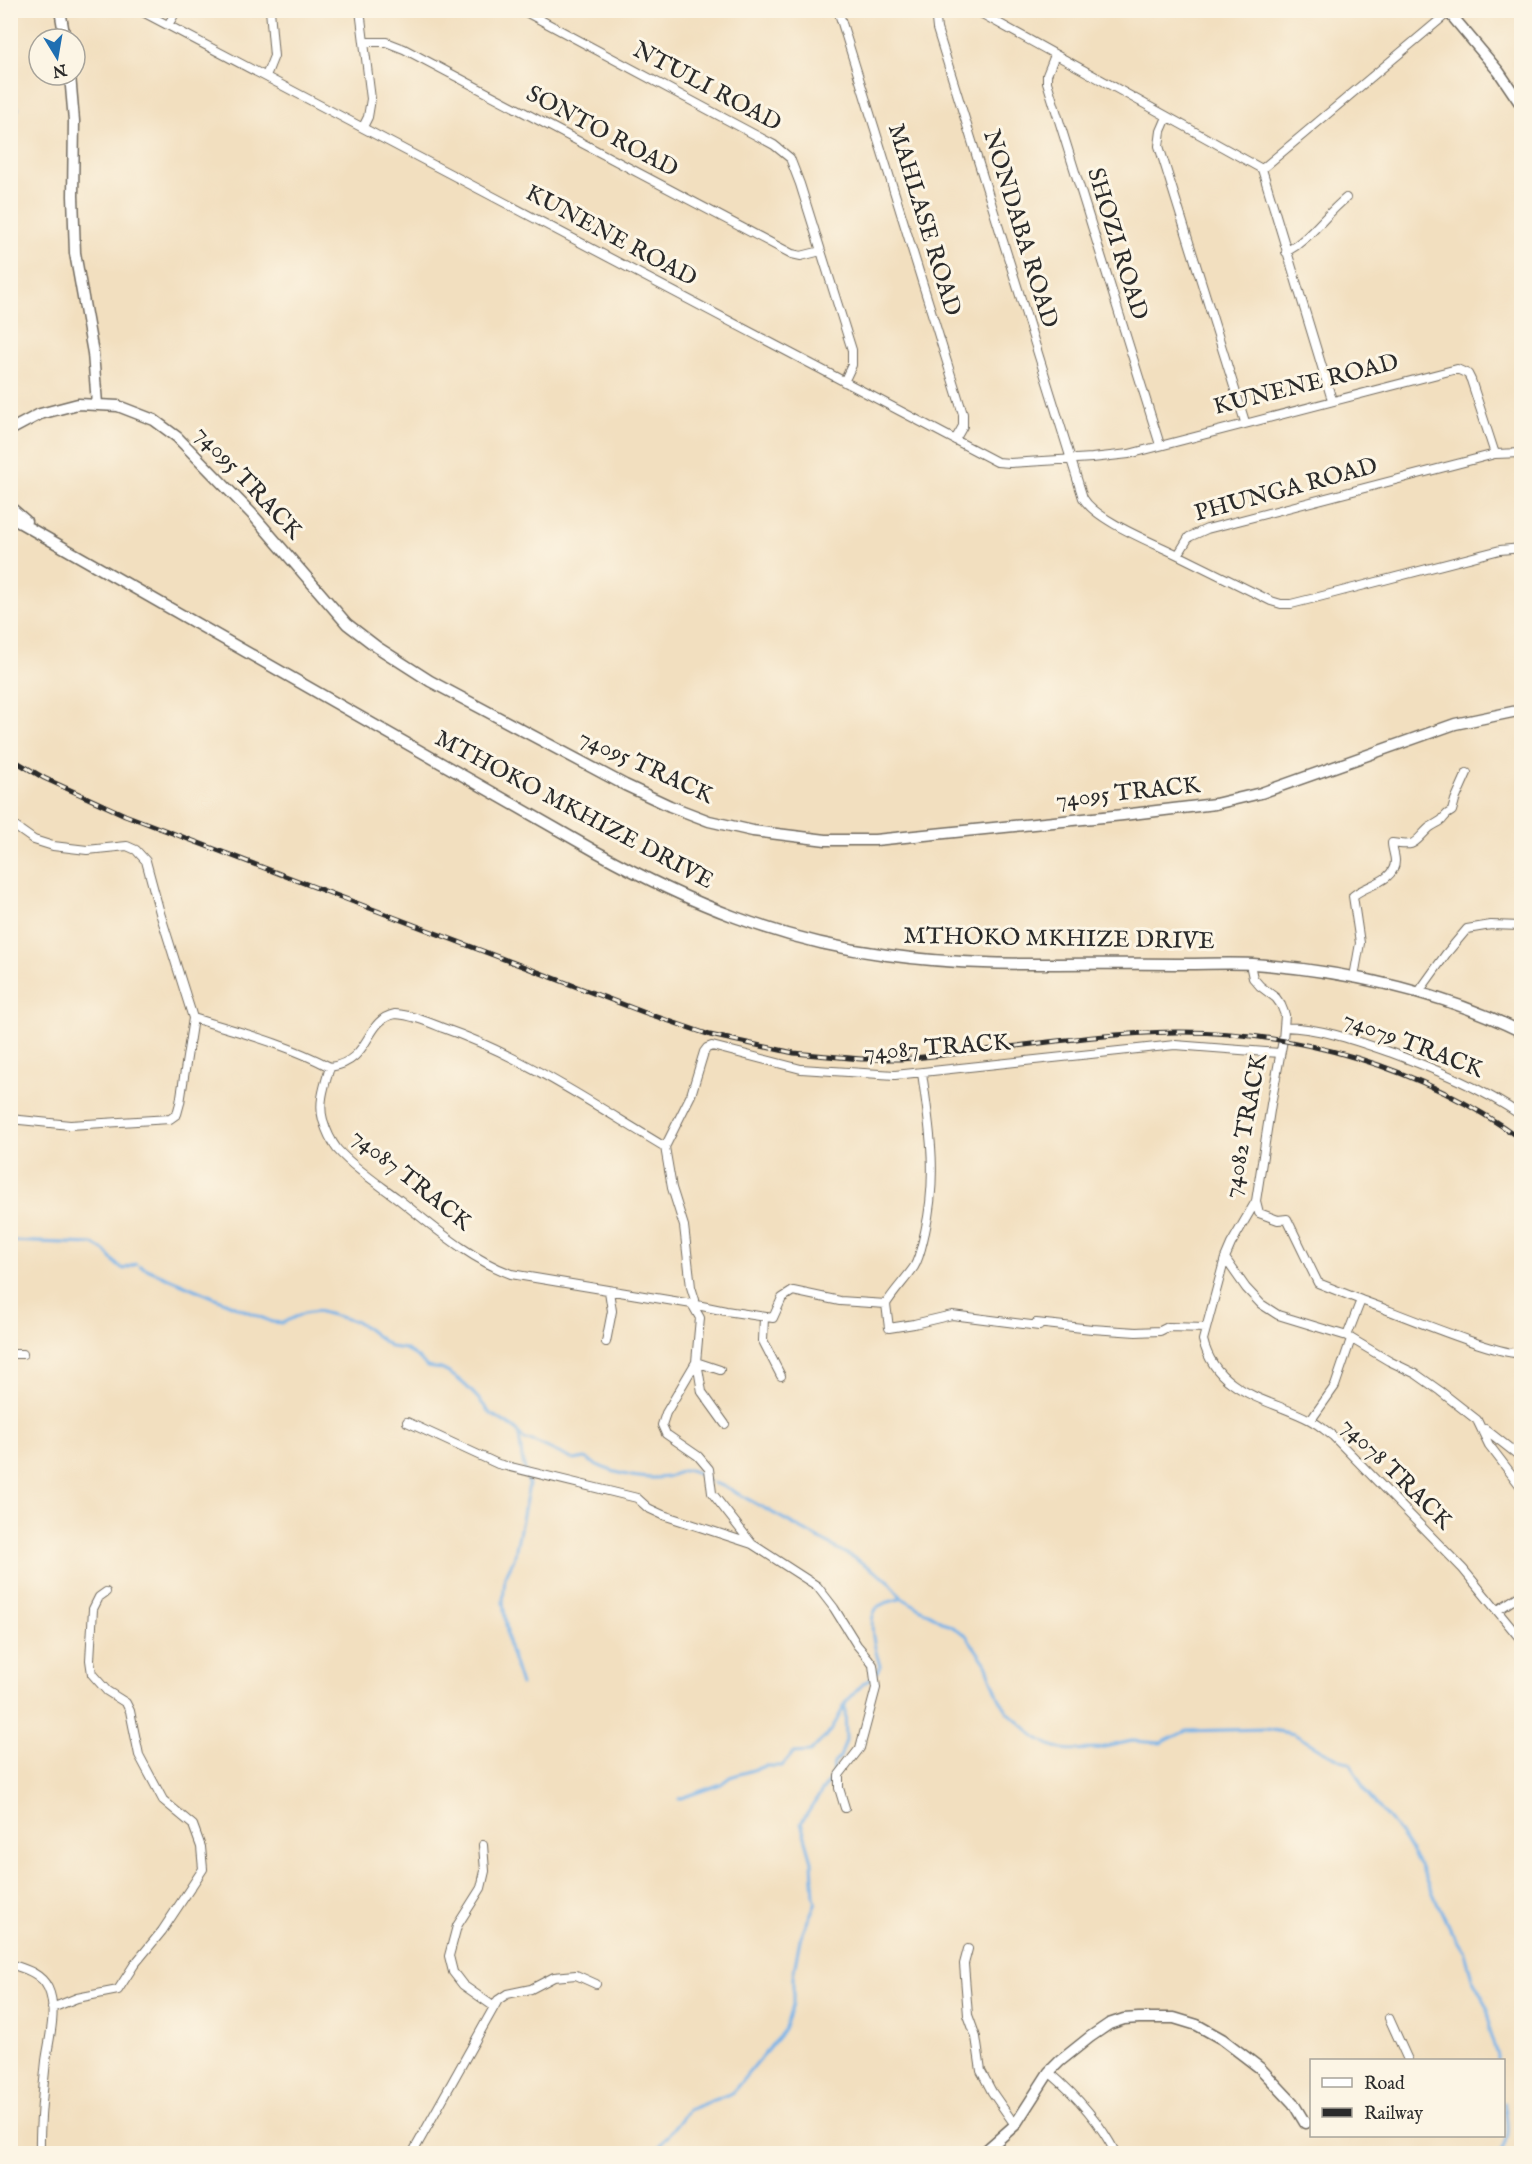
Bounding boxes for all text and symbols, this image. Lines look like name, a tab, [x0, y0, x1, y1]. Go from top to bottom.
north arrow	[27, 27, 87, 87]
street label: NTULI ROAD	[627, 35, 787, 139]
text: N	[51, 58, 69, 81]
street label: SONTO ROAD	[521, 79, 683, 185]
street label: MAHLASE ROAD	[880, 120, 968, 320]
street label: NONDABA ROAD	[975, 126, 1065, 332]
street label: SHOZI ROAD	[1079, 164, 1155, 324]
street label: KUNENE ROAD	[520, 178, 702, 294]
street label: KUNENE ROAD	[1210, 347, 1402, 423]
street label: 74095 TRACK	[187, 419, 309, 547]
street label: PHUNGA ROAD	[1191, 451, 1381, 529]
street label: 74095 TRACK	[574, 722, 719, 812]
street label: MTHOKO MKHIZE DRIVE	[429, 723, 719, 897]
street label: 74095 TRACK	[1054, 770, 1202, 816]
street label: MTHOKO MKHIZE DRIVE	[903, 921, 1215, 957]
street label: 74079 TRACK	[1338, 1004, 1488, 1086]
street label: 74087 TRACK	[863, 1027, 1012, 1069]
street label: 74082 TRACK	[1217, 1050, 1275, 1201]
street label: 74087 TRACK	[344, 1122, 478, 1239]
street label: 74078 TRACK	[1333, 1411, 1459, 1537]
legend	[1310, 2059, 1505, 2137]
text: Road	[1364, 2073, 1405, 2096]
text: Railway	[1364, 2103, 1423, 2126]

